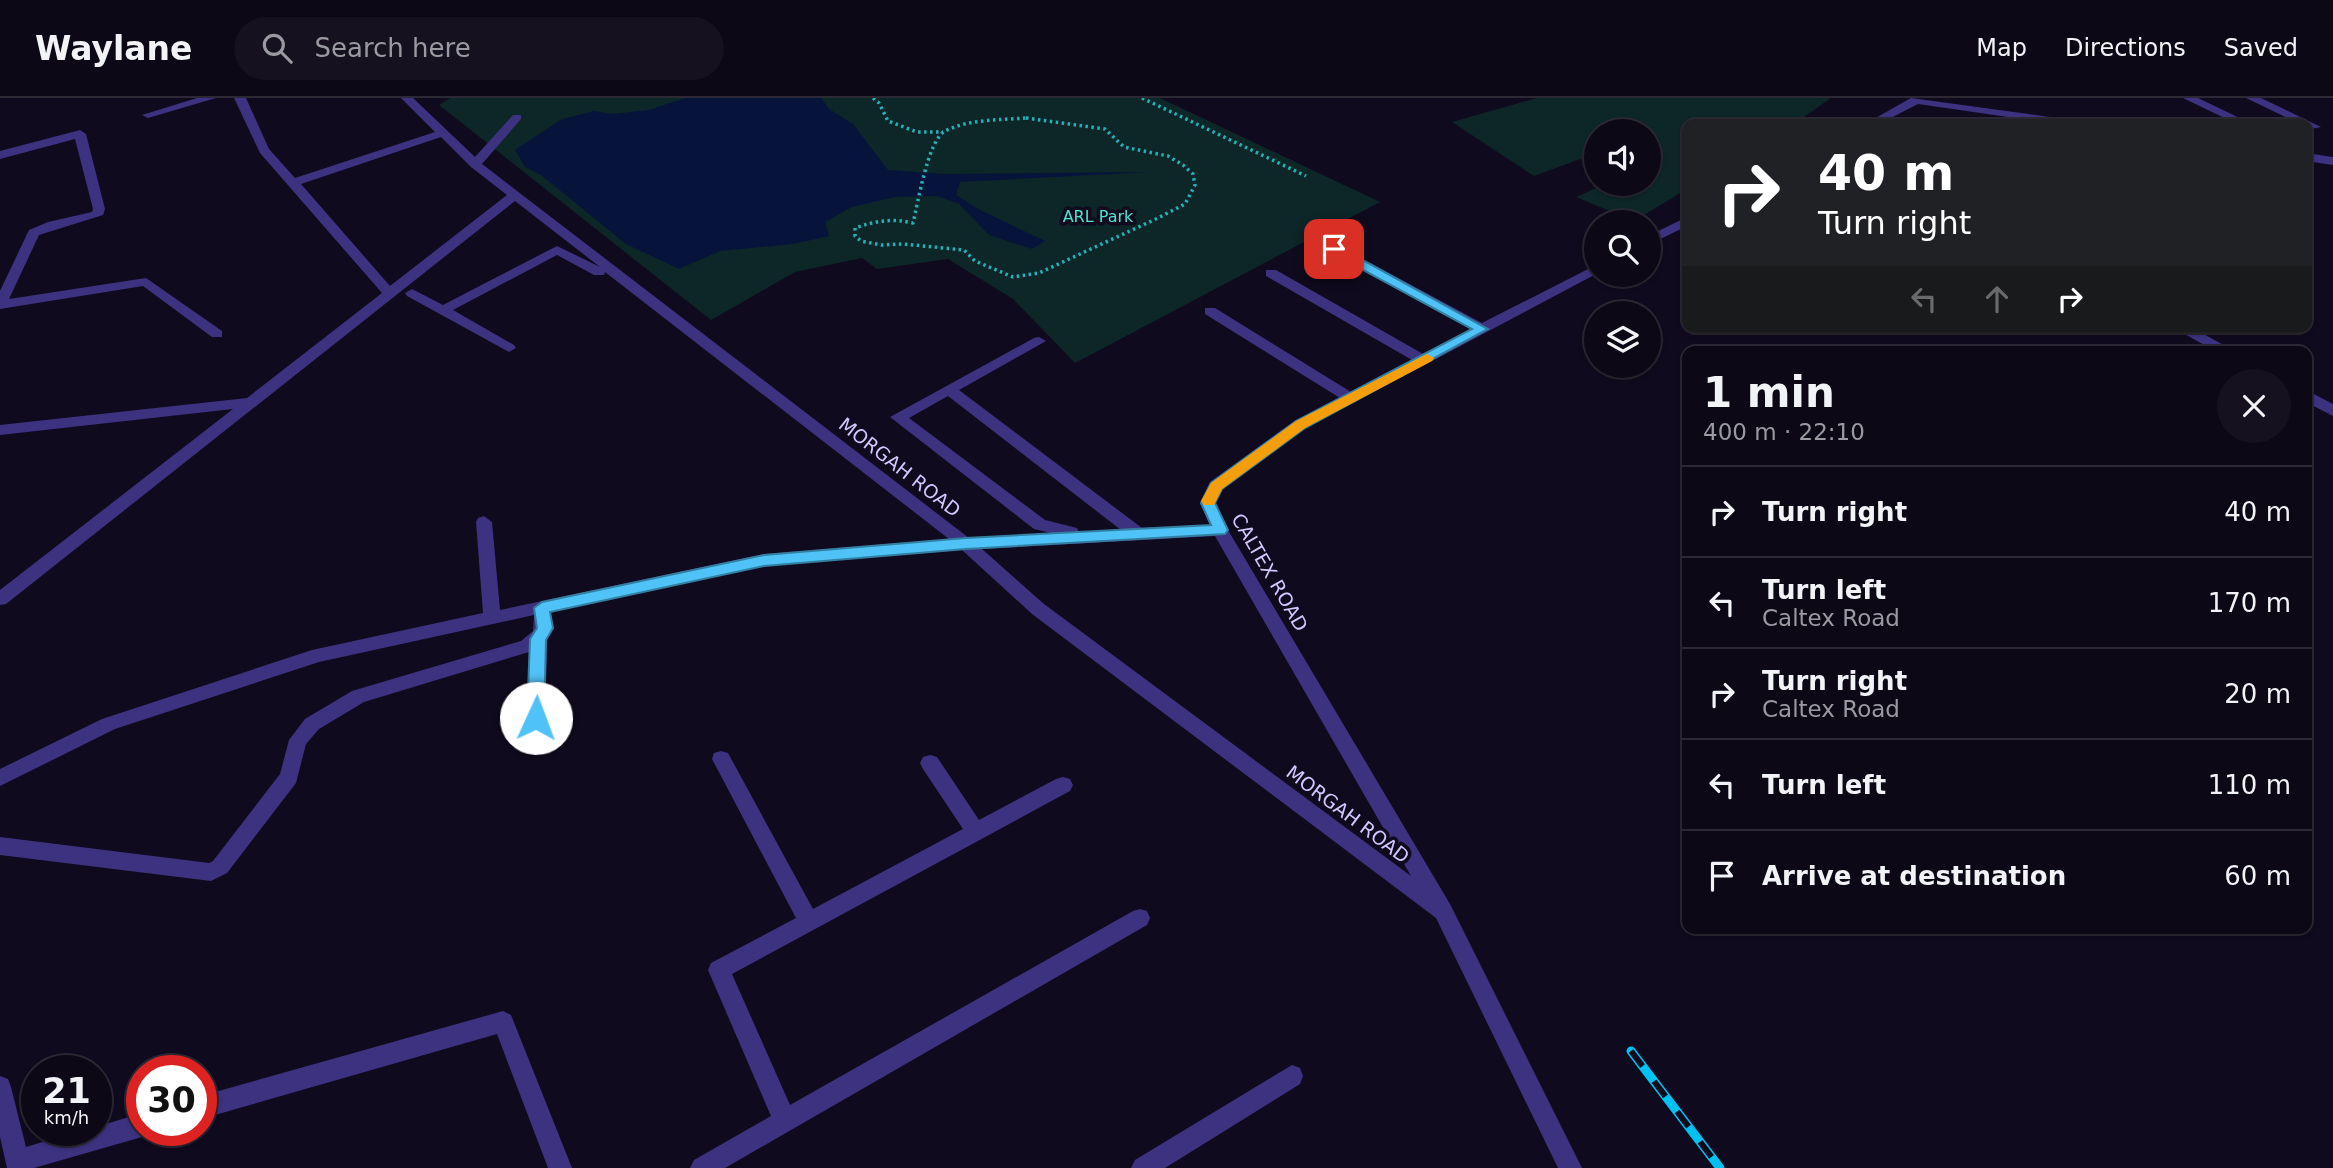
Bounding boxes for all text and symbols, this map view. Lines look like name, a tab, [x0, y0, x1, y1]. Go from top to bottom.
search box	[234, 17, 724, 80]
text: Waylane	[35, 29, 192, 68]
icon: search	[258, 29, 296, 67]
text: Search here	[314, 33, 471, 63]
text: Map	[1976, 34, 2027, 62]
text: Directions	[2065, 34, 2186, 62]
text: Saved	[2224, 34, 2298, 62]
map controls	[1584, 119, 1661, 378]
button: sound	[1584, 119, 1661, 196]
text: 40 m	[1818, 145, 1954, 202]
icon: right	[1703, 147, 1794, 238]
text: Turn right	[1818, 204, 1971, 242]
park label: ARL Park	[1063, 207, 1134, 226]
button: search	[1584, 210, 1661, 287]
pin	[1304, 219, 1364, 279]
icon: arrive	[1315, 230, 1353, 268]
icon: left	[1905, 280, 1943, 318]
icon: ahead	[1978, 280, 2016, 318]
icon: right	[2051, 280, 2089, 318]
button: layers	[1584, 301, 1661, 378]
text: 1 min	[1703, 368, 1835, 417]
button: close	[2217, 369, 2291, 443]
street label: MORGAH ROAD	[835, 413, 965, 521]
text: 400 m · 22:10	[1703, 419, 1865, 445]
icon: right	[1703, 493, 1741, 531]
text: Turn right	[1762, 497, 1907, 527]
text: 40 m	[2224, 497, 2291, 527]
street label: CALTEX ROAD	[1227, 509, 1313, 635]
text: Turn left	[1762, 575, 1886, 605]
icon: left	[1703, 584, 1741, 622]
text: 170 m	[2208, 588, 2291, 618]
text: Caltex Road	[1762, 605, 1900, 631]
text: Turn right	[1762, 666, 1907, 696]
icon: right	[1703, 675, 1741, 713]
text: 20 m	[2224, 679, 2291, 709]
position arrow	[499, 681, 573, 755]
text: Caltex Road	[1762, 696, 1900, 722]
street label: MORGAH ROAD	[1282, 761, 1414, 867]
icon: left	[1703, 766, 1741, 804]
text: Turn left	[1762, 770, 1886, 800]
text: 110 m	[2208, 770, 2291, 800]
icon: arrive	[1703, 857, 1741, 895]
text: Arrive at destination	[1762, 861, 2066, 891]
text: 60 m	[2224, 861, 2291, 891]
speed limit sign: 30	[126, 1055, 217, 1146]
text: 21	[42, 1071, 91, 1111]
text: km/h	[44, 1107, 89, 1128]

